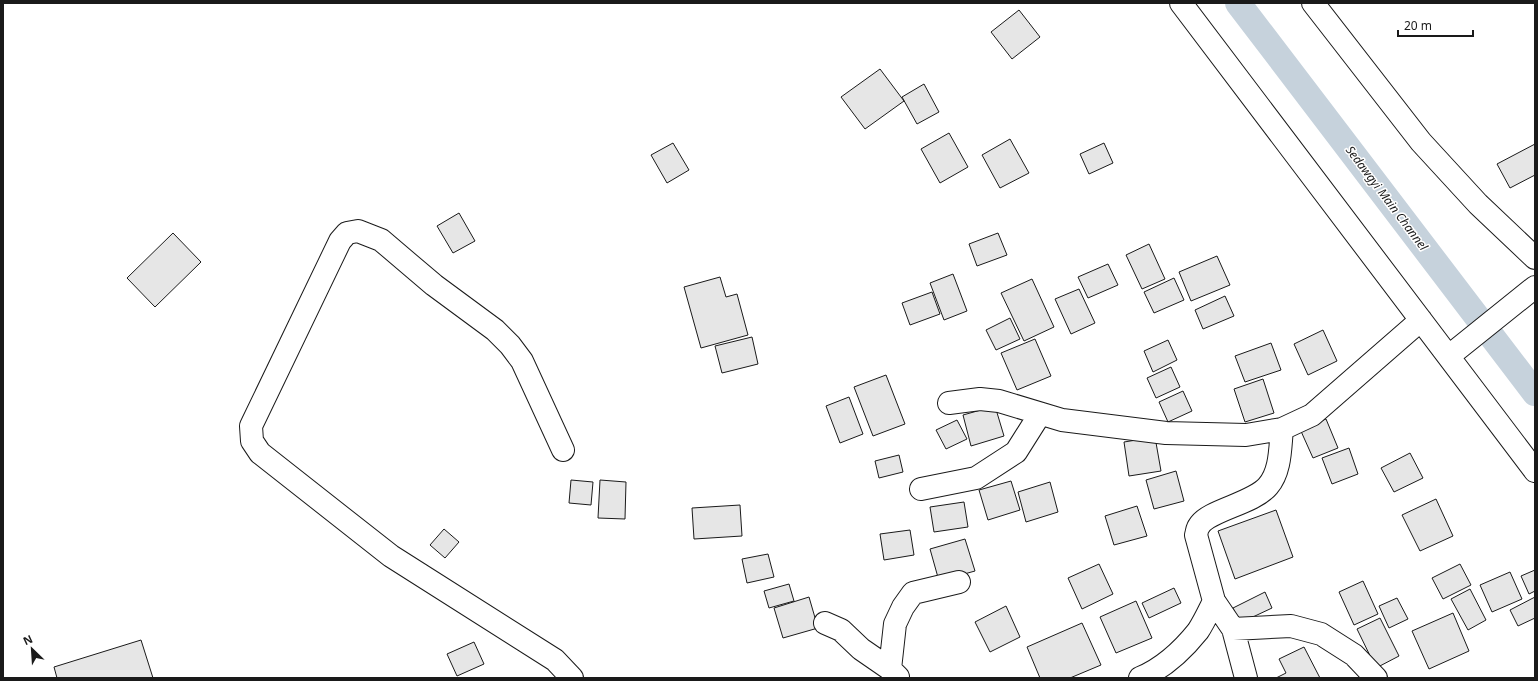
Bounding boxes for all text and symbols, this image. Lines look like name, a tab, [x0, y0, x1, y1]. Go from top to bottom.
scale bar	[1398, 12, 1473, 38]
text: 20 m	[1404, 17, 1432, 34]
water label: Sedawgyi Main Channel	[1342, 142, 1433, 255]
north arrow	[12, 629, 52, 669]
text: N	[20, 631, 35, 648]

